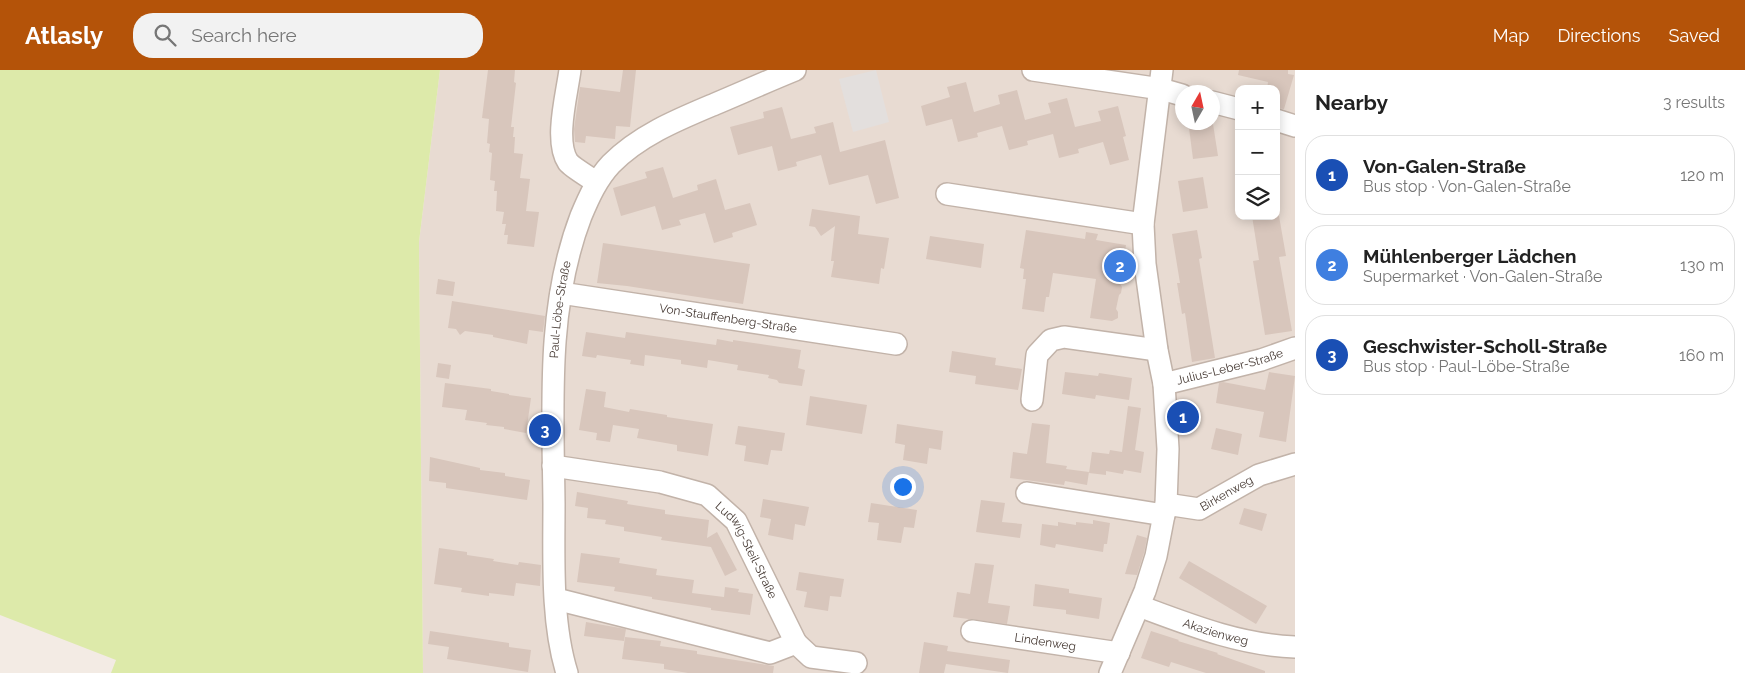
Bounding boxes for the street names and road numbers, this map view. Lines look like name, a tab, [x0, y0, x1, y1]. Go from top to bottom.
street label: Paul-Löbe-Straße	[547, 259, 574, 359]
street label: Von-Stauffenberg-Straße	[658, 301, 798, 336]
street label: Julius-Leber-Straße	[1175, 346, 1285, 388]
street label: Birkenweg	[1197, 473, 1256, 514]
street label: Ludwig-Steil-Straße	[712, 499, 780, 601]
street label: Akazienweg	[1181, 616, 1250, 648]
street label: Lindenweg	[1013, 630, 1077, 653]

